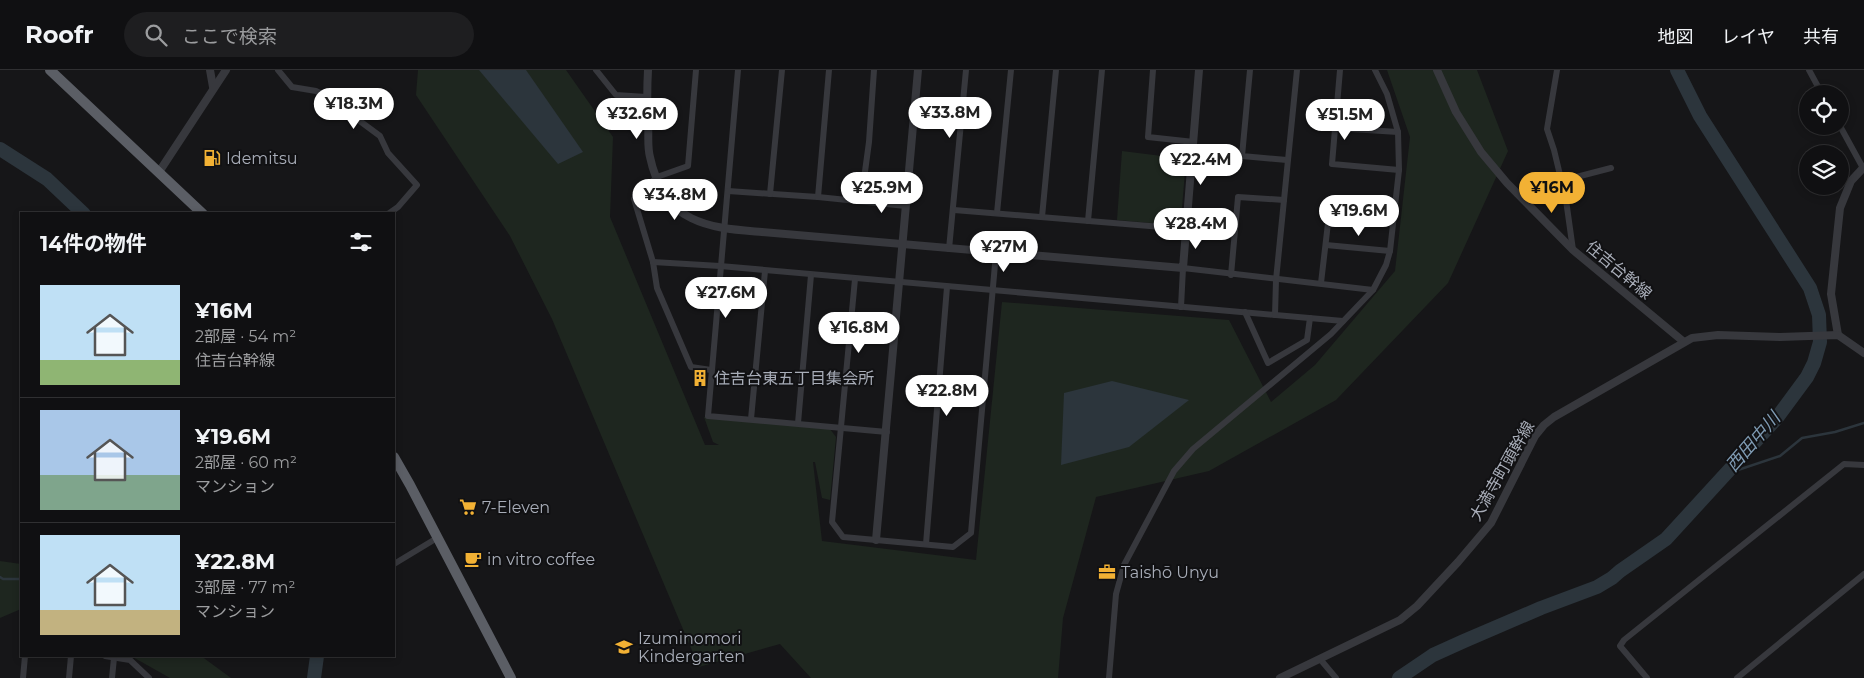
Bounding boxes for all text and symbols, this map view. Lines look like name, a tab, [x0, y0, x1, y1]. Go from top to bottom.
search box	[124, 12, 474, 57]
text: Roofr	[25, 20, 94, 49]
icon: search	[142, 21, 170, 49]
text: ここで検索	[182, 25, 277, 48]
text: 地図	[1658, 26, 1694, 48]
text: レイヤ	[1722, 26, 1775, 48]
text: 共有	[1803, 26, 1839, 48]
map controls	[1799, 85, 1849, 195]
button: locate	[1799, 85, 1849, 135]
pin: ¥18.3M	[313, 88, 395, 130]
text: ¥18.3M	[325, 94, 383, 113]
pin: ¥33.8M	[909, 97, 991, 139]
pin: ¥32.6M	[596, 98, 678, 140]
pin: ¥51.5M	[1304, 98, 1386, 141]
text: ¥33.8M	[920, 103, 981, 122]
text: ¥32.6M	[607, 104, 667, 123]
text: ¥51.5M	[1317, 105, 1373, 124]
pin: ¥22.4M	[1160, 144, 1242, 186]
button: layers	[1799, 145, 1849, 195]
fuel station icon: Idemitsu	[202, 148, 222, 168]
place label: Idemitsu	[226, 149, 298, 168]
text: ¥22.4M	[1170, 150, 1232, 169]
pin: ¥25.9M	[841, 172, 923, 214]
pin: ¥16M	[1522, 172, 1582, 214]
pin: ¥34.8M	[634, 178, 716, 221]
text: ¥25.9M	[852, 178, 912, 197]
text: ¥16M	[1530, 178, 1574, 197]
text: ¥34.8M	[644, 185, 706, 204]
pin: ¥19.6M	[1318, 194, 1400, 237]
text: ¥19.6M	[1330, 201, 1388, 220]
pin: ¥28.4M	[1155, 208, 1237, 250]
text: ¥28.4M	[1165, 214, 1227, 233]
icon: filters	[347, 228, 375, 256]
pin: ¥27M	[974, 230, 1034, 273]
text: 14件の物件	[40, 231, 147, 256]
text: ¥27M	[981, 237, 1027, 256]
street label: 住吉台幹線	[1582, 237, 1656, 303]
pin: ¥27.6M	[685, 276, 767, 319]
text: ¥27.6M	[696, 283, 756, 302]
text: ¥16M	[195, 298, 253, 323]
icon: home	[80, 305, 140, 365]
pin: ¥16.8M	[818, 312, 900, 354]
text: ¥16.8M	[829, 318, 889, 337]
text: 2部屋 · 54 m²	[195, 327, 296, 346]
text: 住吉台幹線	[195, 351, 275, 370]
building icon: 住吉台東五丁目集会所	[690, 368, 710, 388]
place label: 住吉台東五丁目集会所	[714, 369, 874, 388]
pin: ¥22.8M	[906, 374, 988, 417]
text: ¥22.8M	[916, 381, 978, 400]
water label: 西田中川	[1721, 406, 1786, 476]
street label: 大満寺町頭幹線	[1466, 418, 1538, 524]
text: ¥19.6M	[195, 424, 271, 449]
icon: home	[80, 430, 140, 490]
text: 2部屋 · 60 m²	[195, 453, 297, 472]
text: マンション	[195, 477, 275, 496]
supermarket icon: 7-Eleven	[458, 497, 478, 517]
place label: 7-Eleven	[482, 498, 550, 517]
text: ¥22.8M	[195, 549, 275, 574]
cafe icon: in vitro coffee	[463, 549, 483, 569]
place label: in vitro coffee	[487, 550, 595, 569]
icon: home	[80, 555, 140, 615]
office icon: Taishō Unyu	[1097, 562, 1117, 582]
place label: Taishō Unyu	[1121, 563, 1219, 582]
text: 3部屋 · 77 m²	[195, 578, 295, 597]
text: マンション	[195, 602, 275, 621]
place label: Izuminomori Kindergarten	[638, 629, 745, 666]
school or university icon: Izuminomori Kindergarten	[614, 637, 634, 657]

